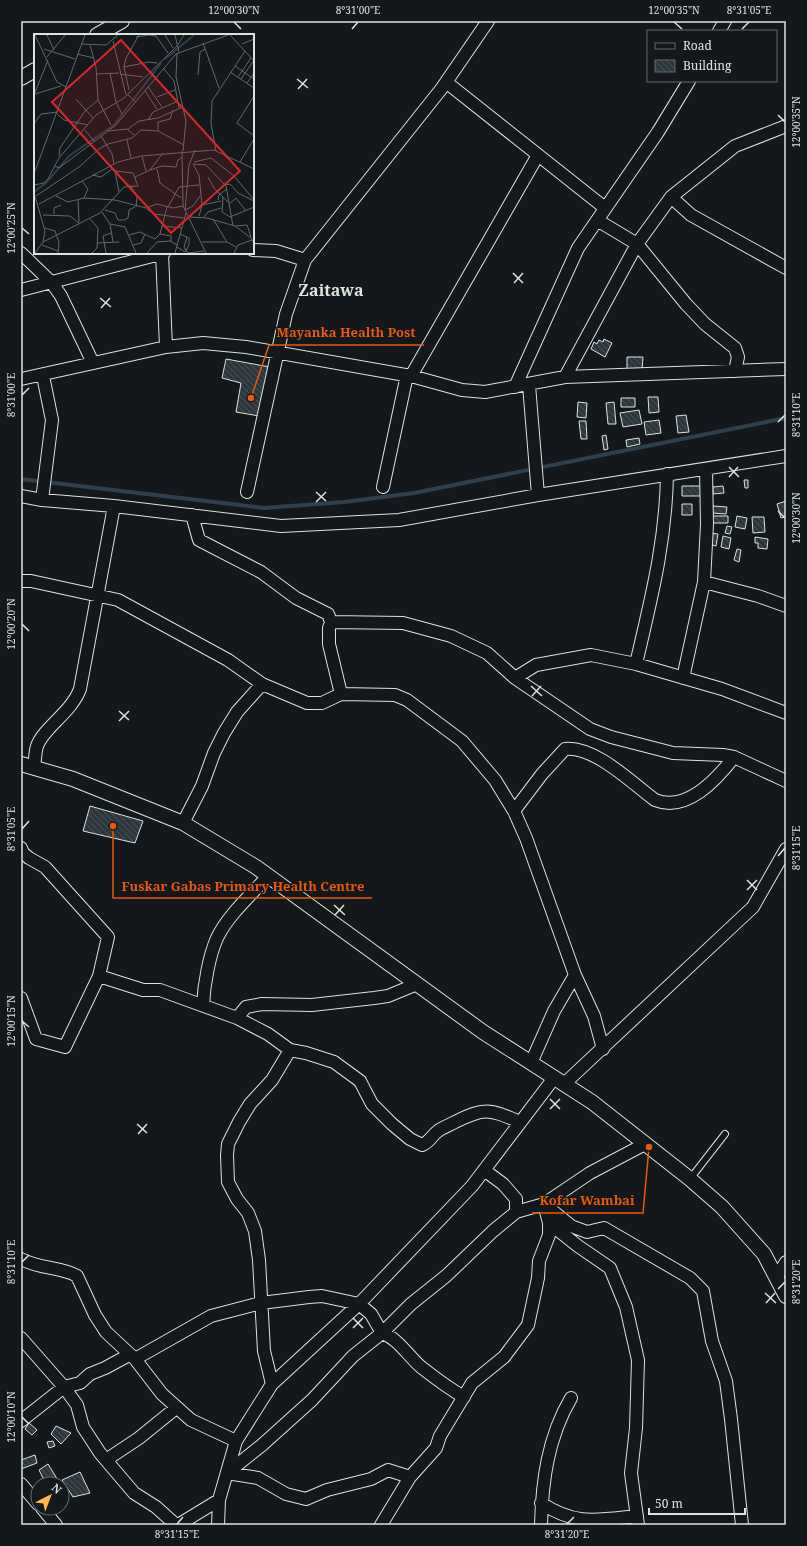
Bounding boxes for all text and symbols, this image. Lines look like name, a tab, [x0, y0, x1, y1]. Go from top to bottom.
text: 12°00'30"N	[208, 3, 260, 17]
text: 8°31'00"E	[336, 3, 380, 17]
text: 12°00'35"N	[648, 3, 700, 17]
text: 8°31'05"E	[727, 3, 771, 17]
legend	[647, 30, 777, 82]
inset map	[34, 34, 254, 254]
text: Road	[683, 37, 713, 54]
text: Building	[683, 57, 732, 74]
text: 12°00'35"N	[789, 96, 803, 148]
text: 12°00'25"N	[4, 202, 18, 254]
district label: Zaitawa	[298, 279, 364, 301]
callout: Mayanka Health Post	[269, 320, 424, 345]
text: Mayanka Health Post	[277, 323, 415, 341]
text: 8°31'00"E	[4, 373, 18, 417]
text: 8°31'10"E	[789, 393, 803, 437]
text: 12°00'30"N	[789, 492, 803, 544]
text: 12°00'20"N	[4, 598, 18, 650]
text: 8°31'05"E	[4, 807, 18, 851]
text: 8°31'15"E	[789, 826, 803, 870]
callout: Fuskar Gabas Primary Health Centre	[113, 873, 372, 898]
text: Fuskar Gabas Primary Health Centre	[121, 877, 365, 895]
text: 12°00'15"N	[4, 995, 18, 1047]
callout: Kofar Wambai	[532, 1188, 643, 1213]
text: Kofar Wambai	[539, 1191, 635, 1209]
text: 8°31'10"E	[4, 1240, 18, 1284]
text: 8°31'20"E	[789, 1260, 803, 1304]
text: 12°00'10"N	[4, 1391, 18, 1443]
north arrow	[30, 1476, 70, 1516]
text: N	[49, 1480, 66, 1497]
scale bar	[649, 1490, 745, 1516]
text: 50 m	[655, 1495, 683, 1512]
text: 8°31'15"E	[155, 1527, 199, 1541]
text: 8°31'20"E	[545, 1527, 589, 1541]

